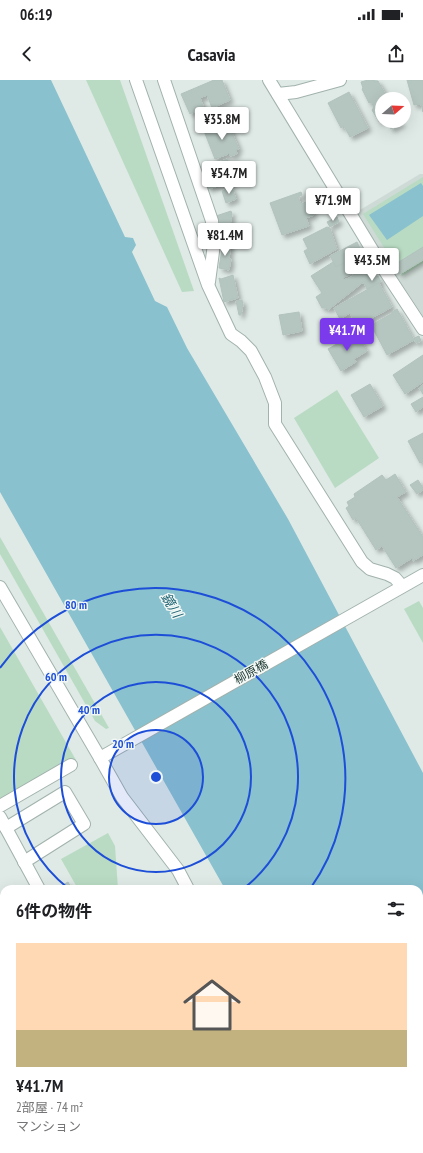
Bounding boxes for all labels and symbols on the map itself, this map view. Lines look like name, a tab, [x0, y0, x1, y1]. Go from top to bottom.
north arrow	[375, 92, 411, 128]
pin: ¥35.8M	[189, 107, 255, 141]
pin: ¥54.7M	[196, 161, 262, 195]
pin: ¥71.9M	[300, 188, 366, 222]
pin: ¥81.4M	[192, 223, 258, 257]
pin: ¥43.5M	[339, 248, 405, 282]
pin: ¥41.7M	[314, 318, 380, 352]
water label: 鏡川	[157, 590, 187, 622]
text: 80 m	[65, 597, 87, 612]
street label: 柳原橋	[231, 656, 270, 687]
text: 60 m	[45, 669, 67, 684]
text: 40 m	[78, 702, 100, 717]
text: 20 m	[112, 736, 134, 751]
centre of rings	[149, 770, 163, 784]

